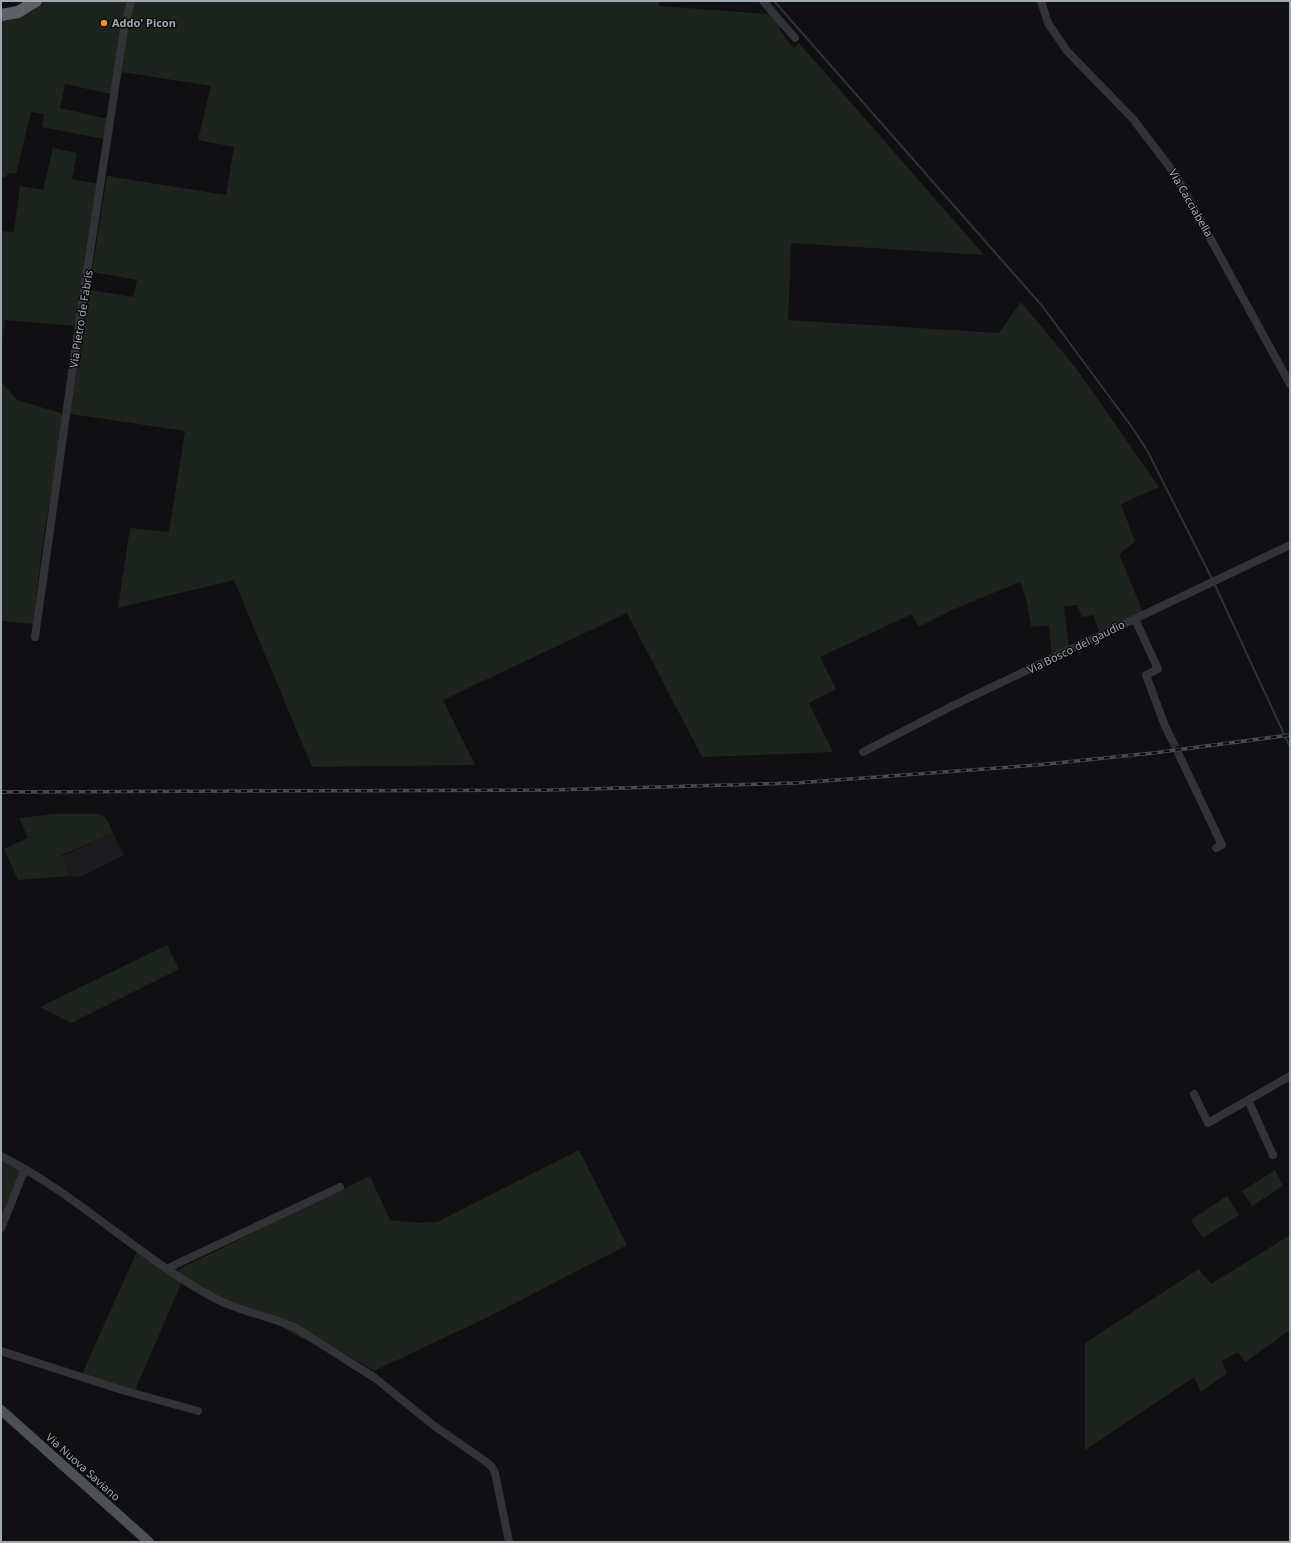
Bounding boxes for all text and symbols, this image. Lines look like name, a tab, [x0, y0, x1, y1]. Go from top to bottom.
place label: Addo' Picon	[112, 15, 176, 30]
marker: Addo' Picon	[99, 18, 109, 28]
street label: Via Cacciabella	[1166, 166, 1217, 239]
street label: Via Pietro de Fabris	[65, 269, 96, 369]
street label: Via Bosco del gaudio	[1024, 616, 1127, 677]
street label: Via Nuova Saviano	[43, 1429, 124, 1504]

